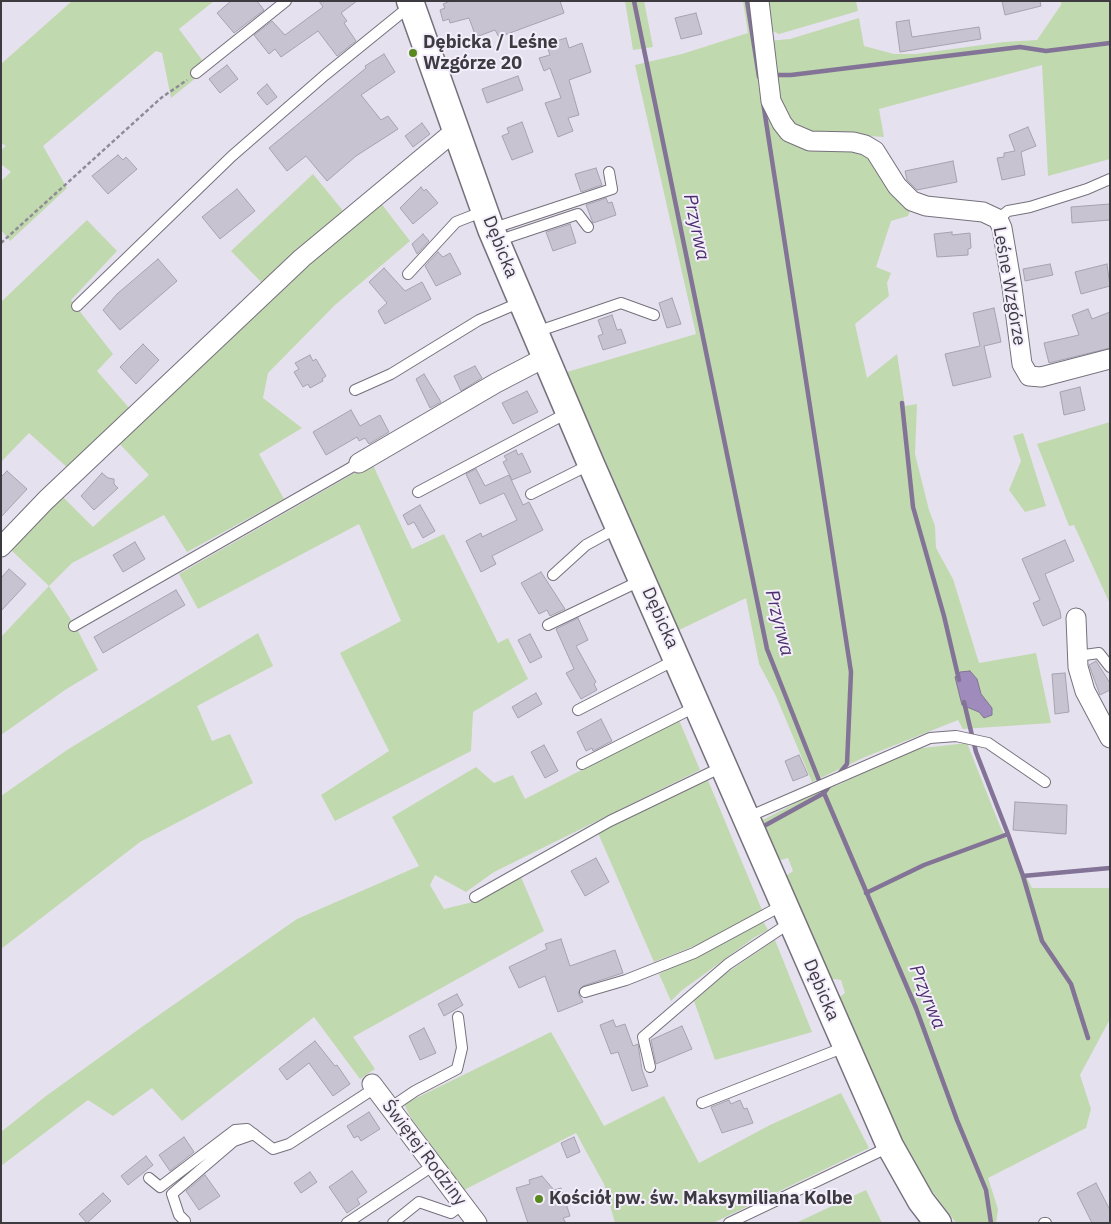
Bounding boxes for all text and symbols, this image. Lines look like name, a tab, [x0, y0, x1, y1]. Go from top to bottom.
place label: Dębicka / Leśne Wzgórze 20	[423, 32, 558, 74]
marker: Dębicka / Leśne Wzgórze 20	[407, 47, 419, 59]
water label: Przyrwa	[678, 192, 714, 262]
street label: Dębicka	[478, 213, 522, 281]
street label: Leśne Wzgórze	[988, 225, 1030, 347]
street label: Dębicka	[637, 584, 683, 652]
water label: Przyrwa	[760, 588, 798, 658]
street label: Dębicka	[798, 956, 844, 1024]
water label: Przyrwa	[904, 961, 950, 1033]
street label: Świętej Rodziny	[377, 1096, 471, 1210]
place label: Kościół pw. św. Maksymiliana Kolbe	[549, 1188, 853, 1210]
marker: Kościół pw. św. Maksymiliana Kolbe	[533, 1193, 545, 1205]

